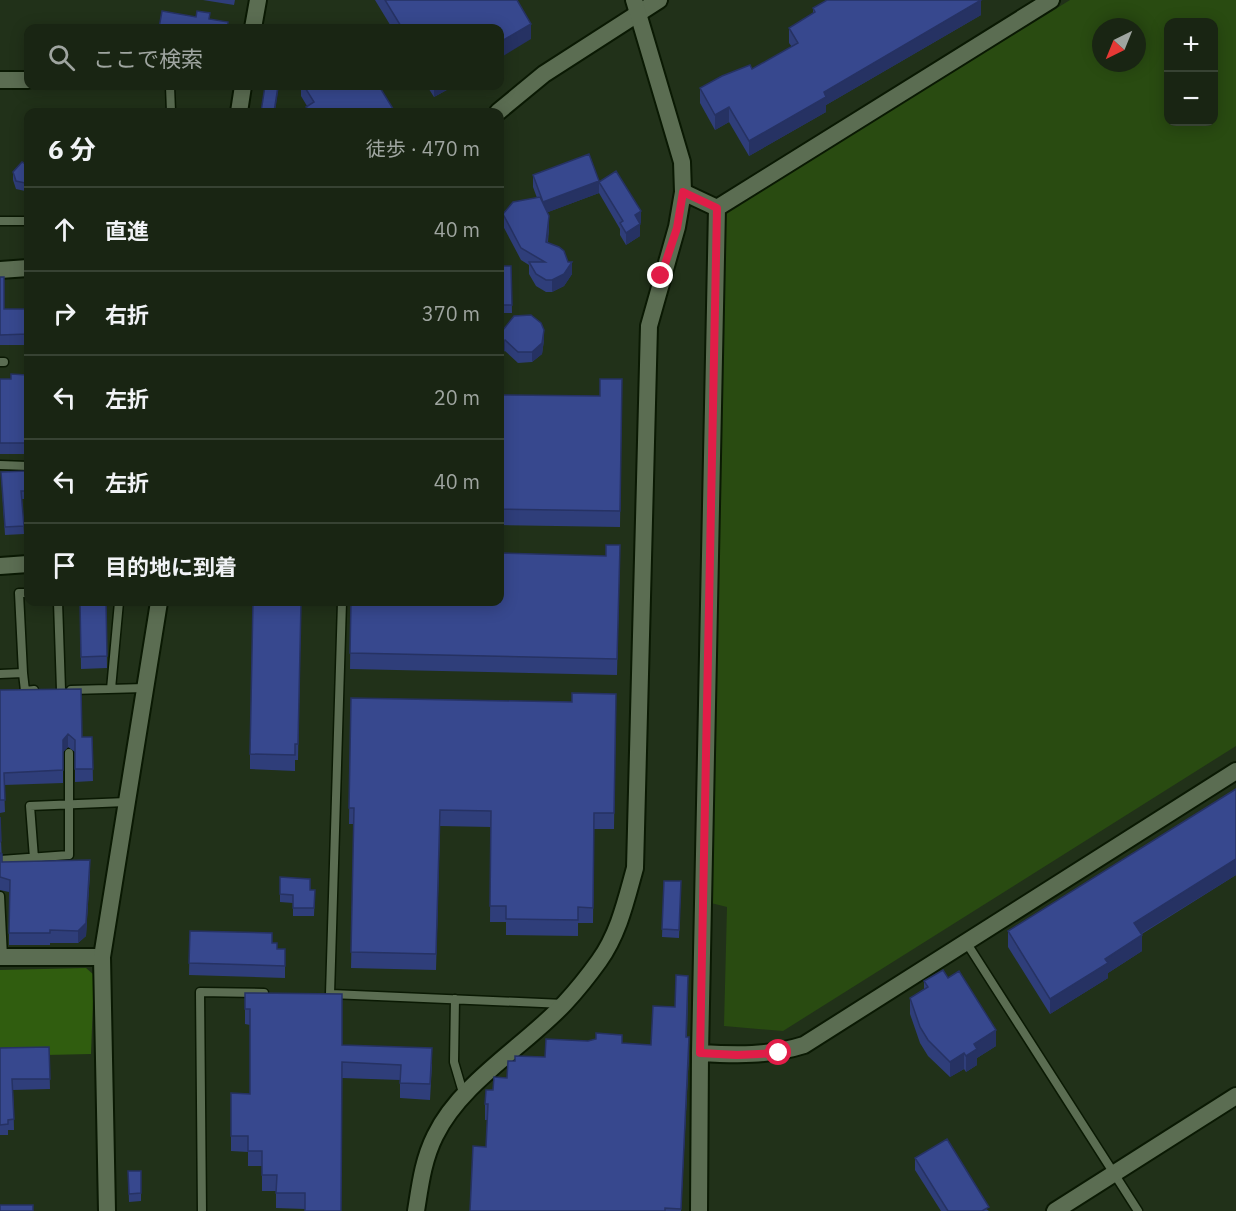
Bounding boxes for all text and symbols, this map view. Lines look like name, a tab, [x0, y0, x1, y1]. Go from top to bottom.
north arrow	[1092, 18, 1146, 72]
map controls	[1164, 18, 1218, 126]
button: +	[1164, 18, 1218, 72]
search box	[24, 24, 504, 90]
icon: search	[45, 41, 78, 74]
text: ここで検索	[93, 44, 203, 73]
button: −	[1164, 72, 1218, 126]
text: 6 分	[48, 132, 96, 166]
text: 徒歩 · 470 m	[366, 135, 480, 162]
icon: ahead	[48, 213, 81, 246]
text: 直進	[105, 216, 149, 245]
text: 40 m	[434, 216, 480, 243]
route end	[647, 262, 673, 288]
icon: right	[48, 297, 81, 330]
text: 右折	[105, 300, 149, 329]
text: 370 m	[422, 300, 480, 327]
icon: left	[48, 381, 81, 414]
text: 左折	[105, 384, 149, 413]
text: 20 m	[434, 384, 480, 411]
icon: left	[48, 465, 81, 498]
text: 左折	[105, 468, 149, 497]
text: 40 m	[434, 468, 480, 495]
icon: arrive	[48, 549, 81, 582]
text: 目的地に到着	[105, 552, 237, 581]
route start	[765, 1039, 791, 1065]

